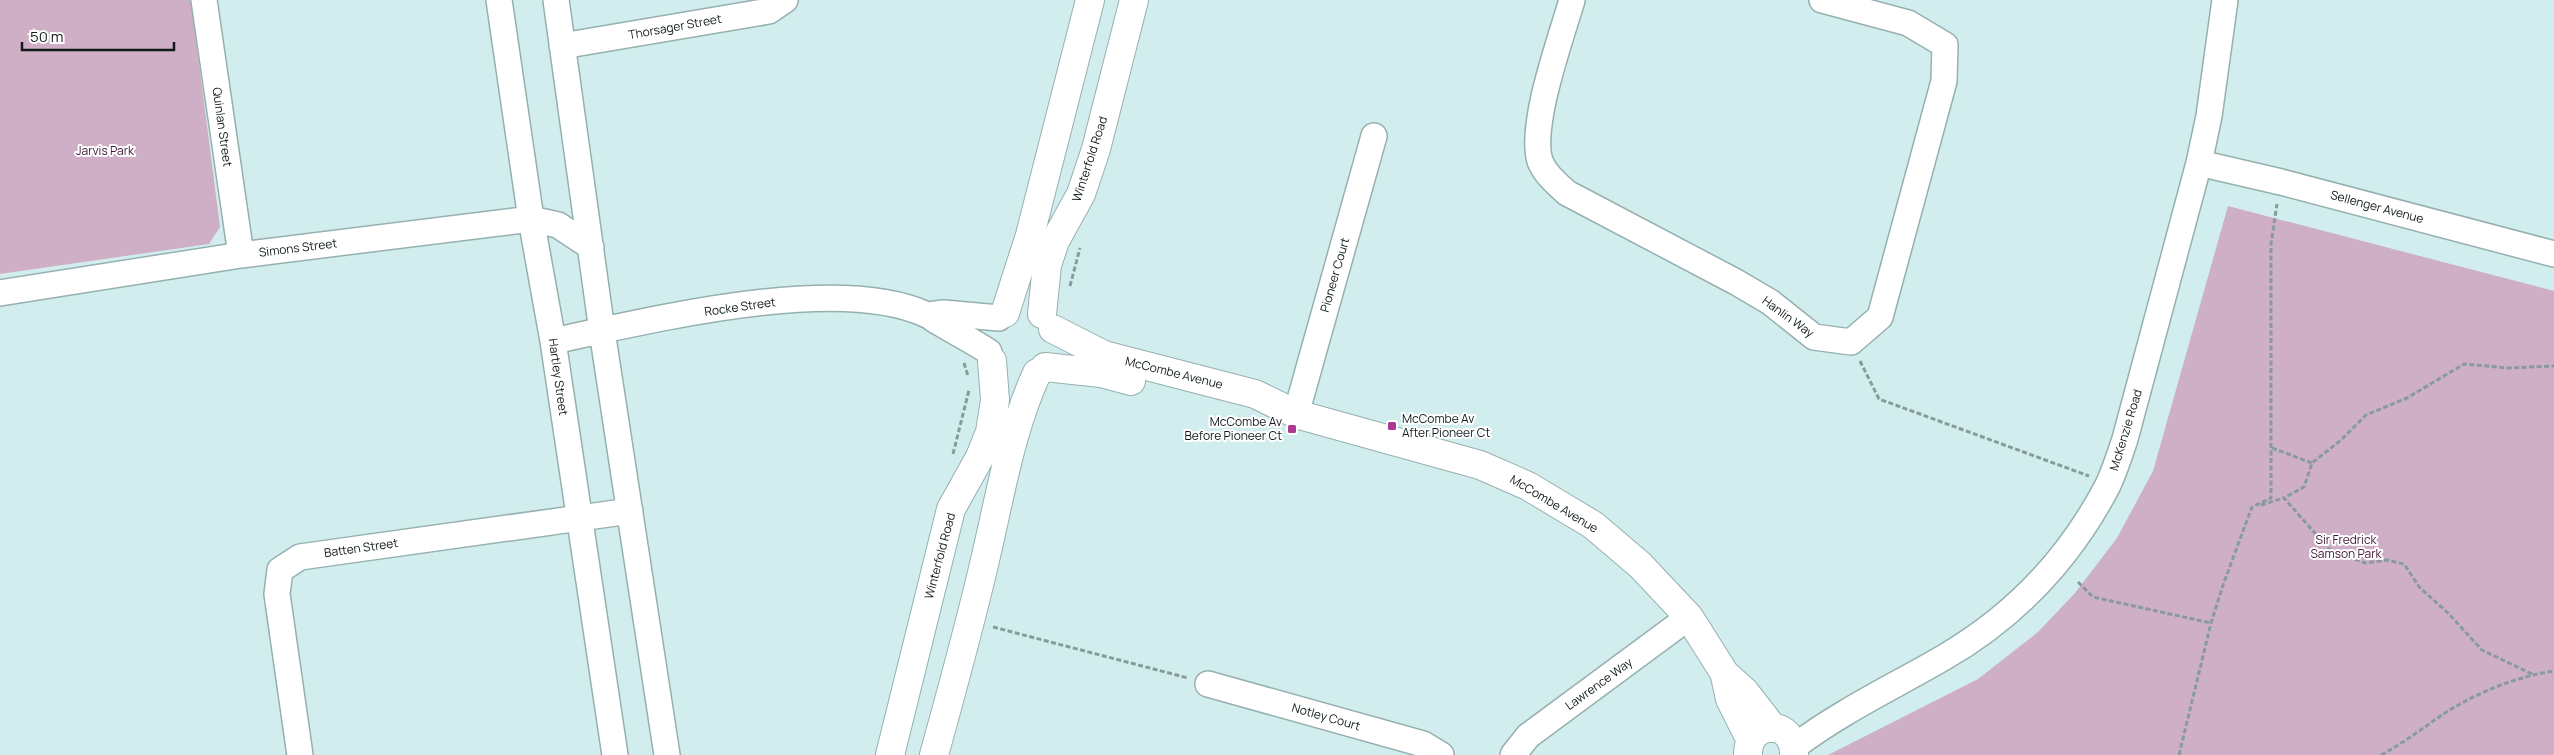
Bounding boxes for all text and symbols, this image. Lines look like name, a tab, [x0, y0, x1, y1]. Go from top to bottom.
street label: Thorsager Street	[627, 10, 723, 43]
scale bar	[22, 20, 175, 52]
text: 50 m	[30, 26, 64, 47]
street label: Quinlan Street	[209, 86, 237, 168]
street label: Winterfold Road	[1068, 114, 1111, 204]
park label: Jarvis Park	[76, 142, 135, 159]
street label: Sellenger Avenue	[2329, 186, 2426, 227]
street label: Simons Street	[258, 234, 338, 261]
street label: Pioneer Court	[1316, 235, 1353, 314]
street label: Hanlin Way	[1759, 292, 1818, 342]
street label: Rocke Street	[703, 293, 777, 320]
street label: Hartley Street	[545, 337, 572, 417]
street label: McCombe Avenue	[1123, 352, 1225, 393]
street label: McKenzie Road	[2105, 387, 2146, 473]
place label: McCombe Av After Pioneer Ct	[1402, 410, 1490, 441]
place label: McCombe Av Before Pioneer Ct	[1185, 413, 1282, 444]
marker: McCombe Av After Pioneer Ct	[1386, 420, 1398, 432]
marker: McCombe Av Before Pioneer Ct	[1286, 423, 1298, 435]
street label: McCombe Avenue	[1507, 470, 1602, 537]
street label: Winterfold Road	[920, 511, 959, 601]
park label: Sir Fredrick Samson Park	[2310, 531, 2383, 562]
street label: Batten Street	[323, 534, 399, 561]
street label: Lawrence Way	[1562, 653, 1636, 714]
street label: Notley Court	[1290, 699, 1363, 734]

